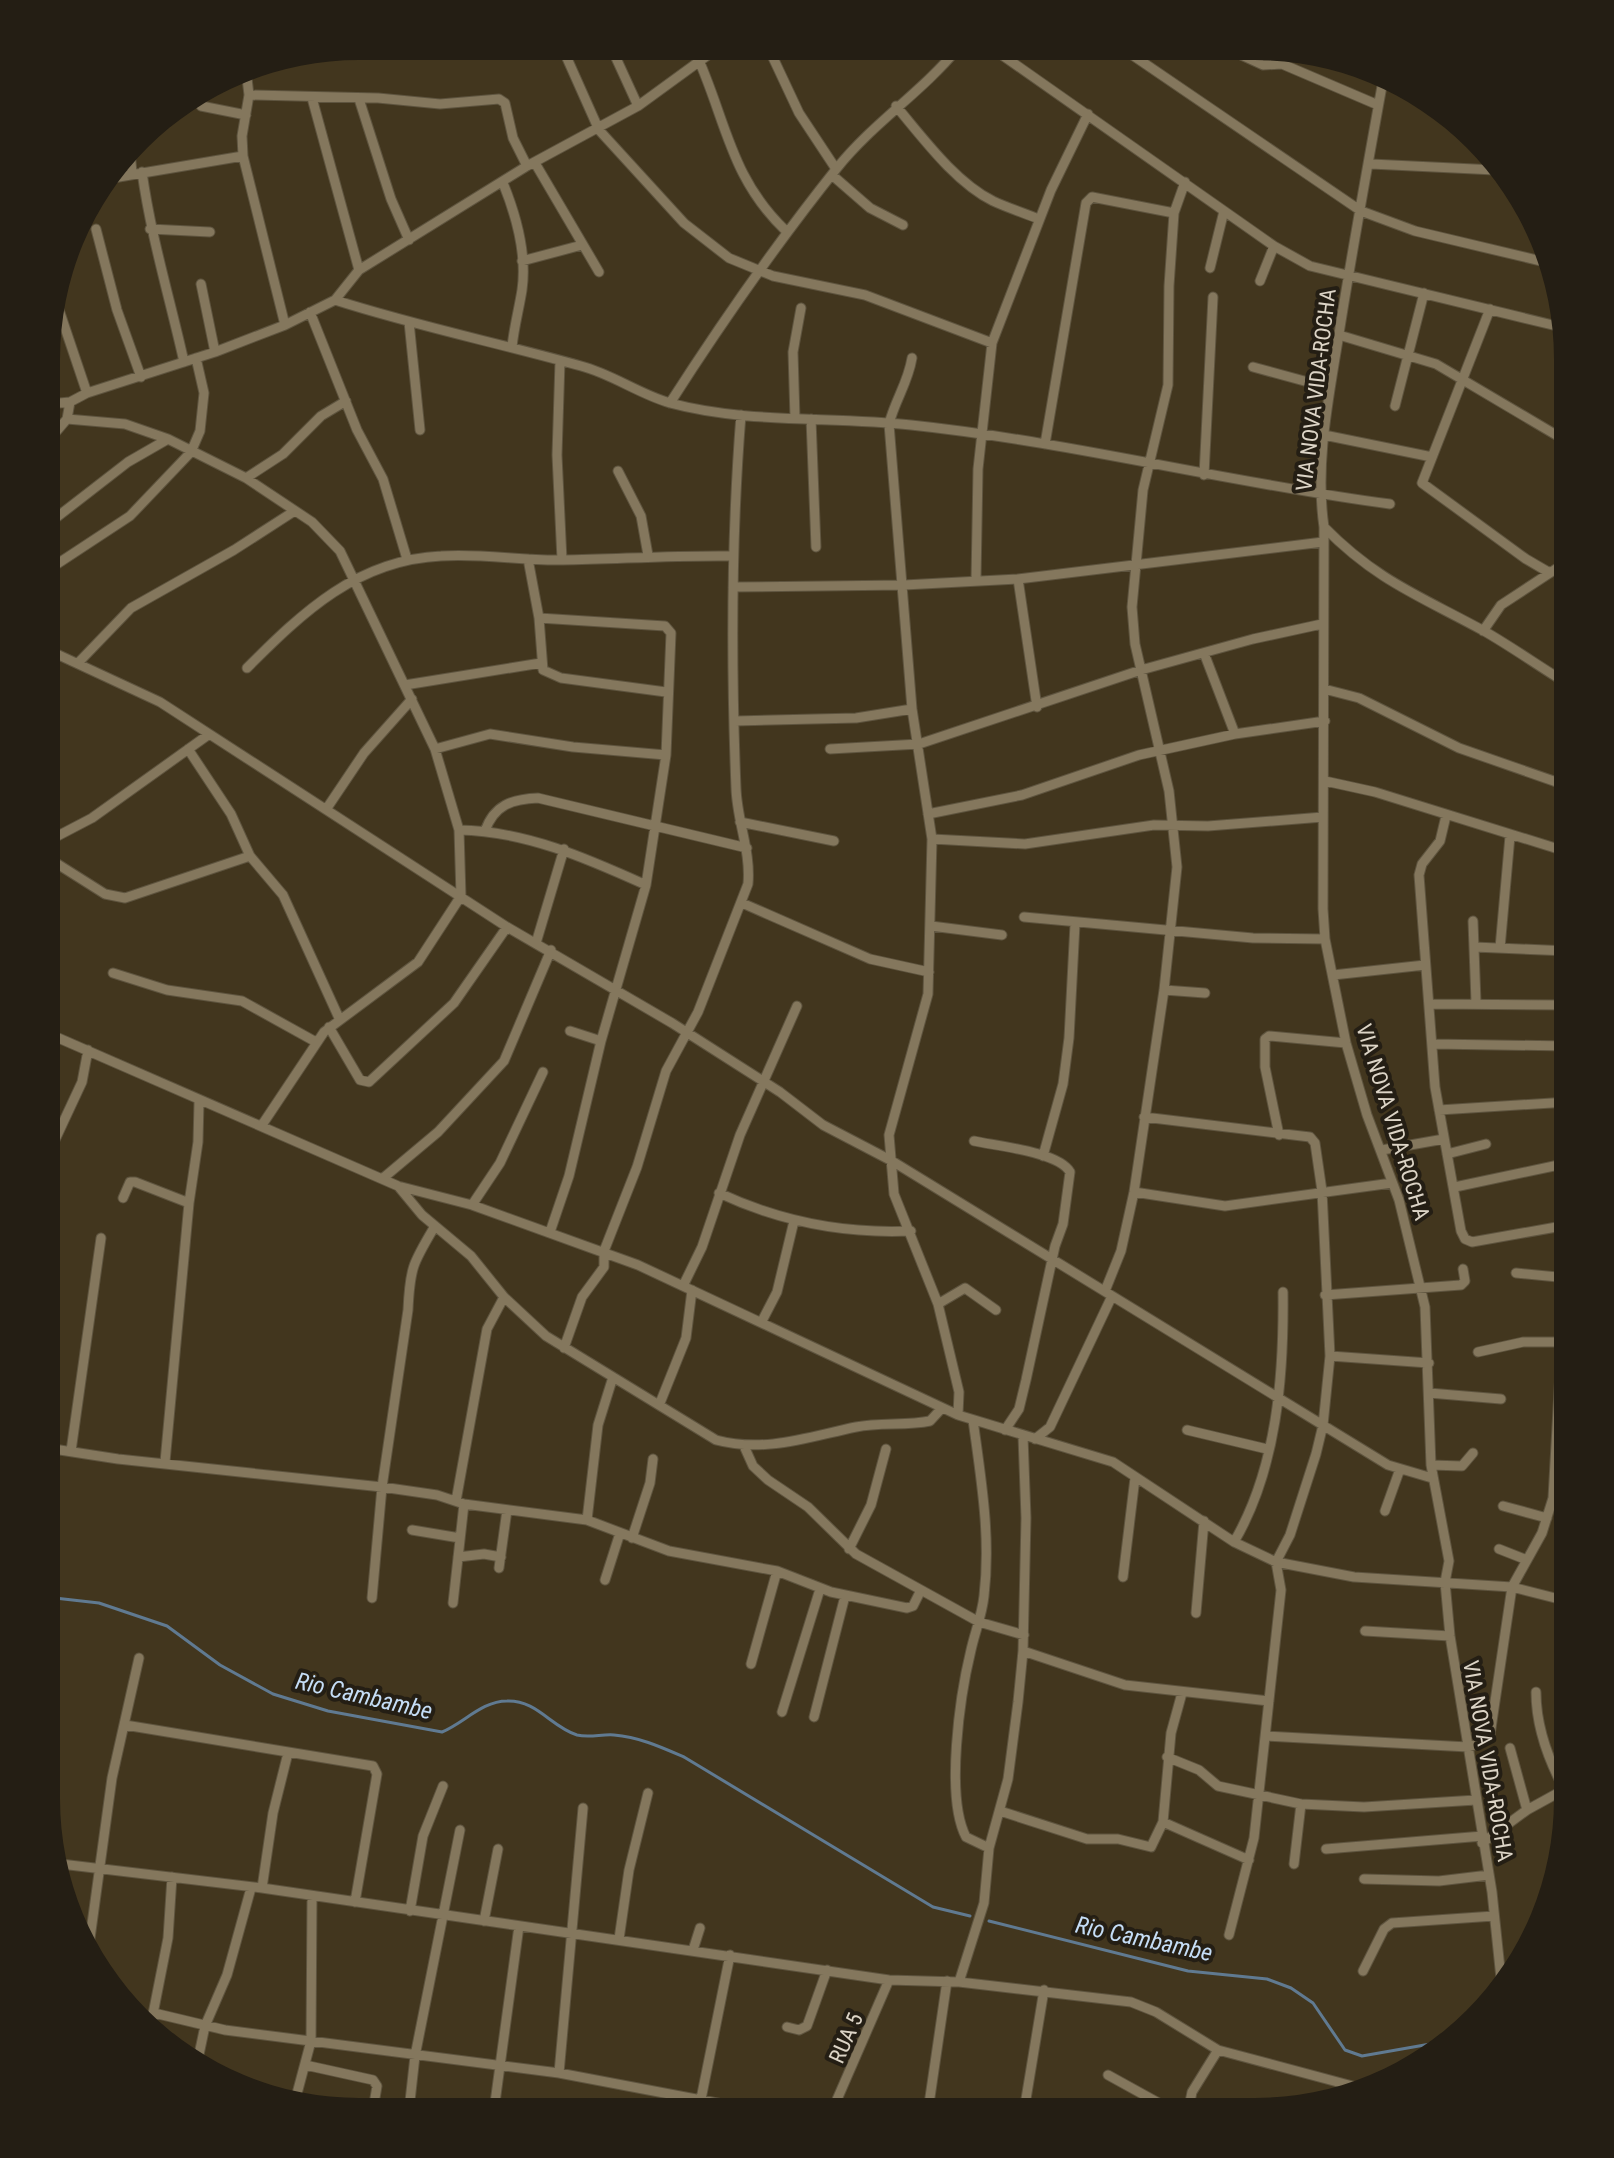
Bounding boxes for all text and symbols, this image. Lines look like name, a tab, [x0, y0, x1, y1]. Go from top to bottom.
street label: VIA NOVA VIDA-ROCHA	[1291, 287, 1341, 493]
street label: VIA NOVA VIDA-ROCHA	[1351, 1021, 1435, 1223]
street label: VIA NOVA VIDA-ROCHA	[1458, 1658, 1518, 1864]
water label: Rio Cambambe	[293, 1667, 435, 1725]
water label: Rio Cambambe	[1073, 1911, 1215, 1967]
street label: RUA 5	[824, 2009, 868, 2067]

